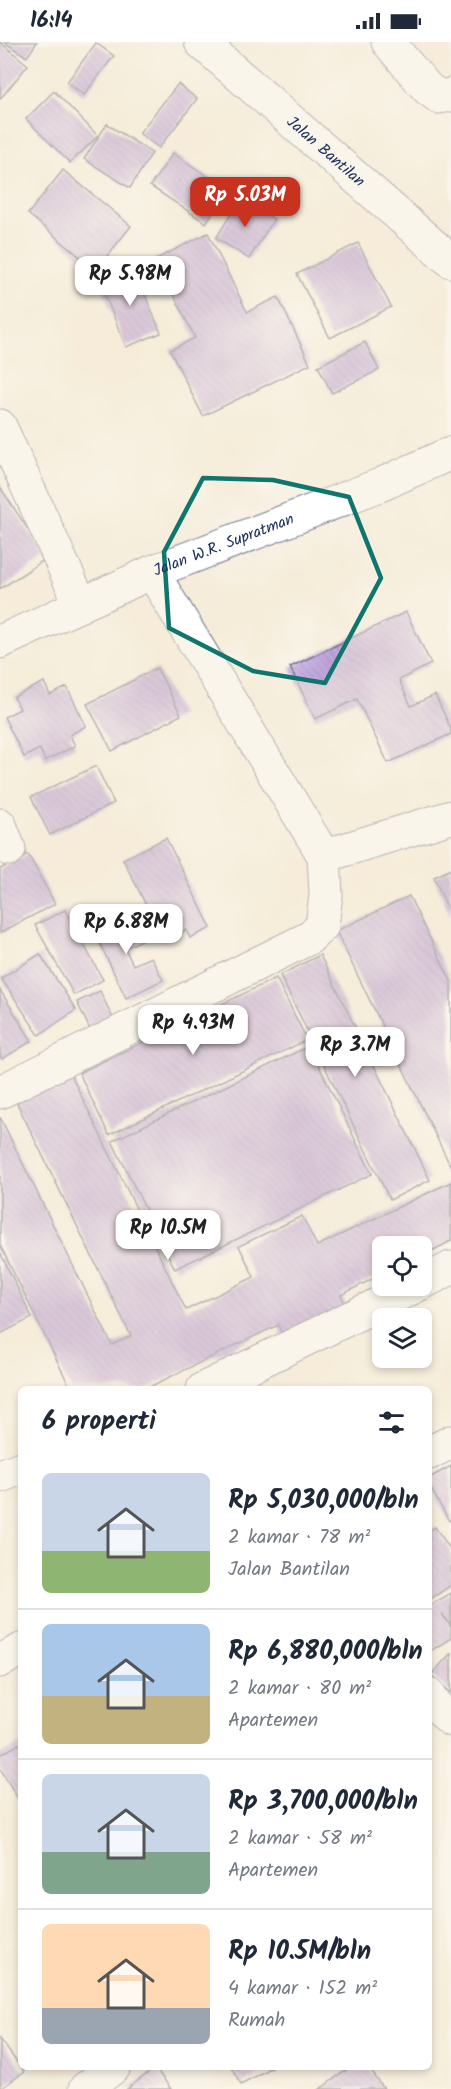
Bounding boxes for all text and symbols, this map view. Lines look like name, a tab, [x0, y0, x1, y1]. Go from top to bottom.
text: 16:14	[30, 4, 73, 39]
street label: Jalan Bantilan	[281, 110, 371, 193]
pin: Rp 5.03M	[183, 177, 307, 228]
text: Rp 5.03M	[204, 180, 286, 212]
pin: Rp 5.98M	[68, 256, 192, 307]
text: Rp 5.98M	[89, 259, 171, 291]
street label: Jalan W.R. Supratman	[150, 506, 298, 583]
pin: Rp 6.88M	[64, 904, 188, 955]
text: Rp 6.88M	[84, 907, 168, 939]
pin: Rp 4.93M	[131, 1005, 255, 1056]
text: Rp 4.93M	[152, 1008, 234, 1040]
pin: Rp 3.7M	[300, 1027, 410, 1078]
text: Rp 3.7M	[320, 1030, 390, 1062]
pin: Rp 10.5M	[106, 1210, 230, 1261]
text: Rp 10.5M	[130, 1213, 206, 1245]
map controls	[372, 1236, 432, 1368]
button: locate	[372, 1236, 432, 1296]
button: layers	[372, 1308, 432, 1368]
text: 6 properti	[42, 1401, 156, 1443]
icon: filters	[375, 1406, 408, 1439]
text: Rp 5,030,000/bln	[228, 1480, 419, 1522]
icon: home	[90, 1497, 162, 1569]
text: 2 kamar · 78 m²	[228, 1522, 370, 1554]
text: Jalan Bantilan	[228, 1554, 350, 1586]
text: Rp 6,880,000/bln	[228, 1631, 423, 1673]
icon: home	[90, 1648, 162, 1720]
text: 2 kamar · 80 m²	[228, 1673, 371, 1705]
text: Apartemen	[228, 1705, 318, 1737]
text: Rp 3,700,000/bln	[228, 1781, 418, 1823]
icon: home	[90, 1798, 162, 1870]
text: 2 kamar · 58 m²	[228, 1823, 372, 1855]
text: Apartemen	[228, 1855, 318, 1887]
text: Rp 10.5M/bln	[228, 1931, 371, 1973]
icon: home	[90, 1948, 162, 2020]
text: 4 kamar · 152 m²	[228, 1973, 377, 2005]
text: Rumah	[228, 2005, 285, 2037]

